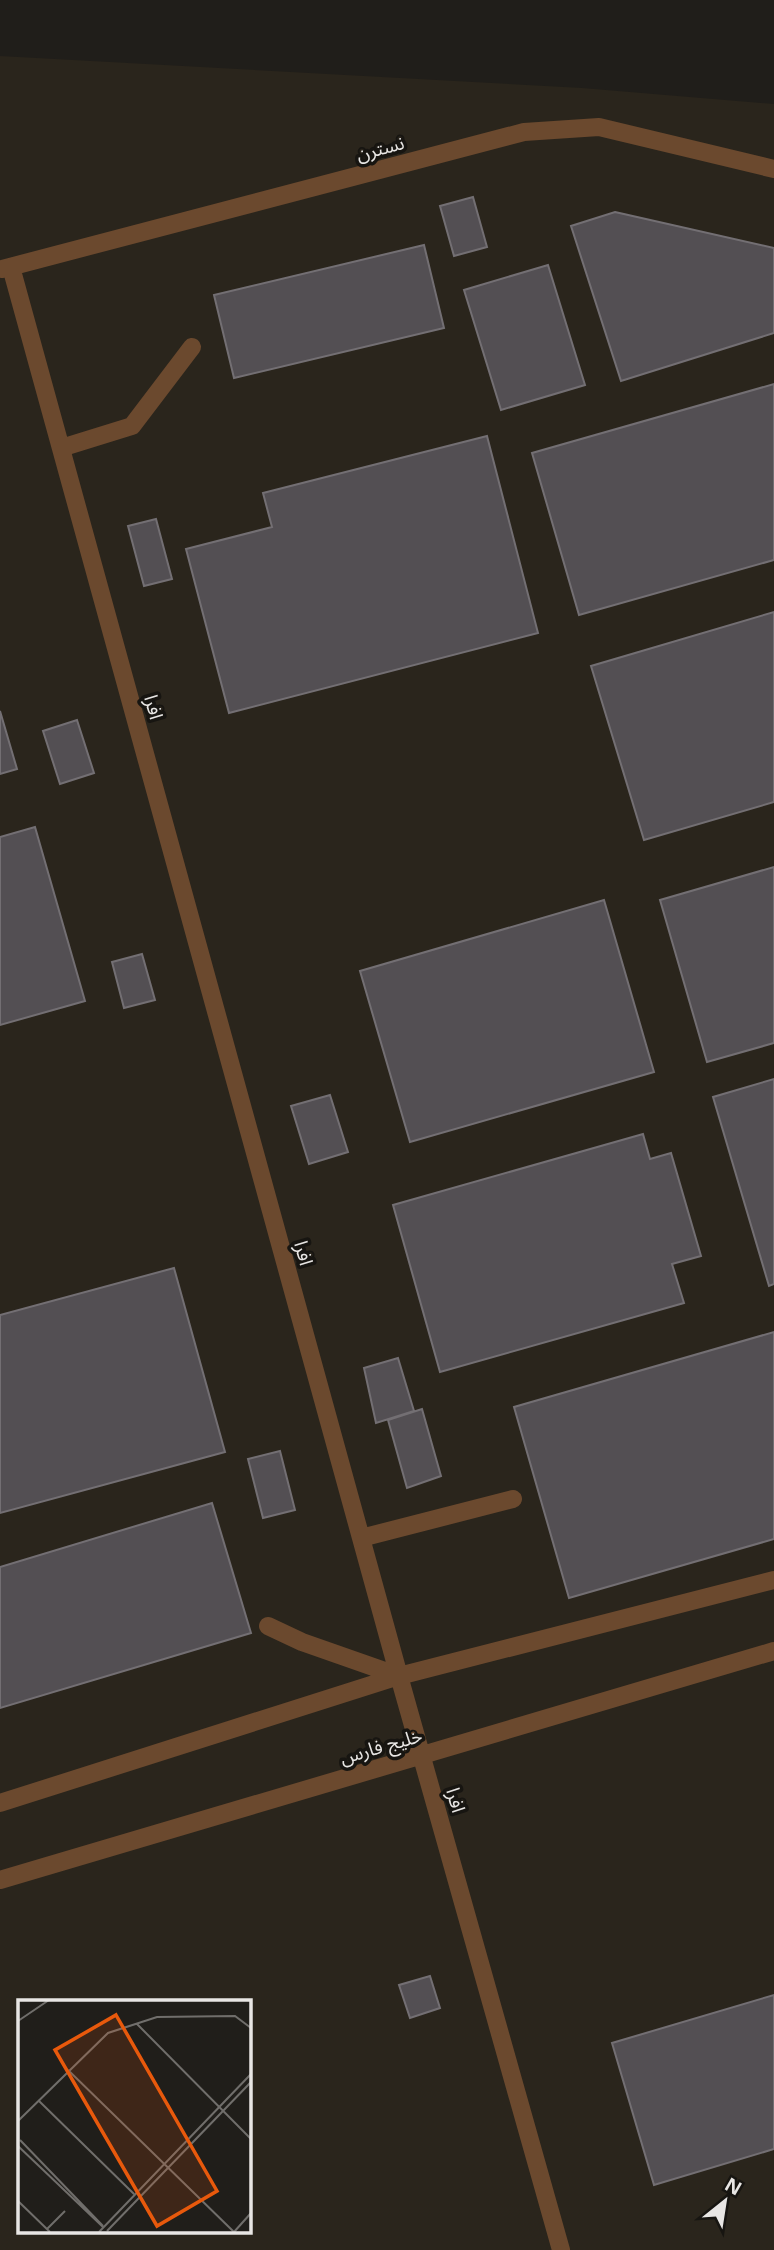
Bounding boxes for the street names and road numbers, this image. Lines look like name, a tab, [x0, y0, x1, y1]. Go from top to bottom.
street label: نسترن	[353, 129, 407, 167]
street label: افرا	[138, 692, 170, 722]
street label: افرا	[288, 1238, 320, 1268]
street label: خلیج فارس	[337, 1722, 426, 1772]
street label: افرا	[440, 1785, 472, 1815]

